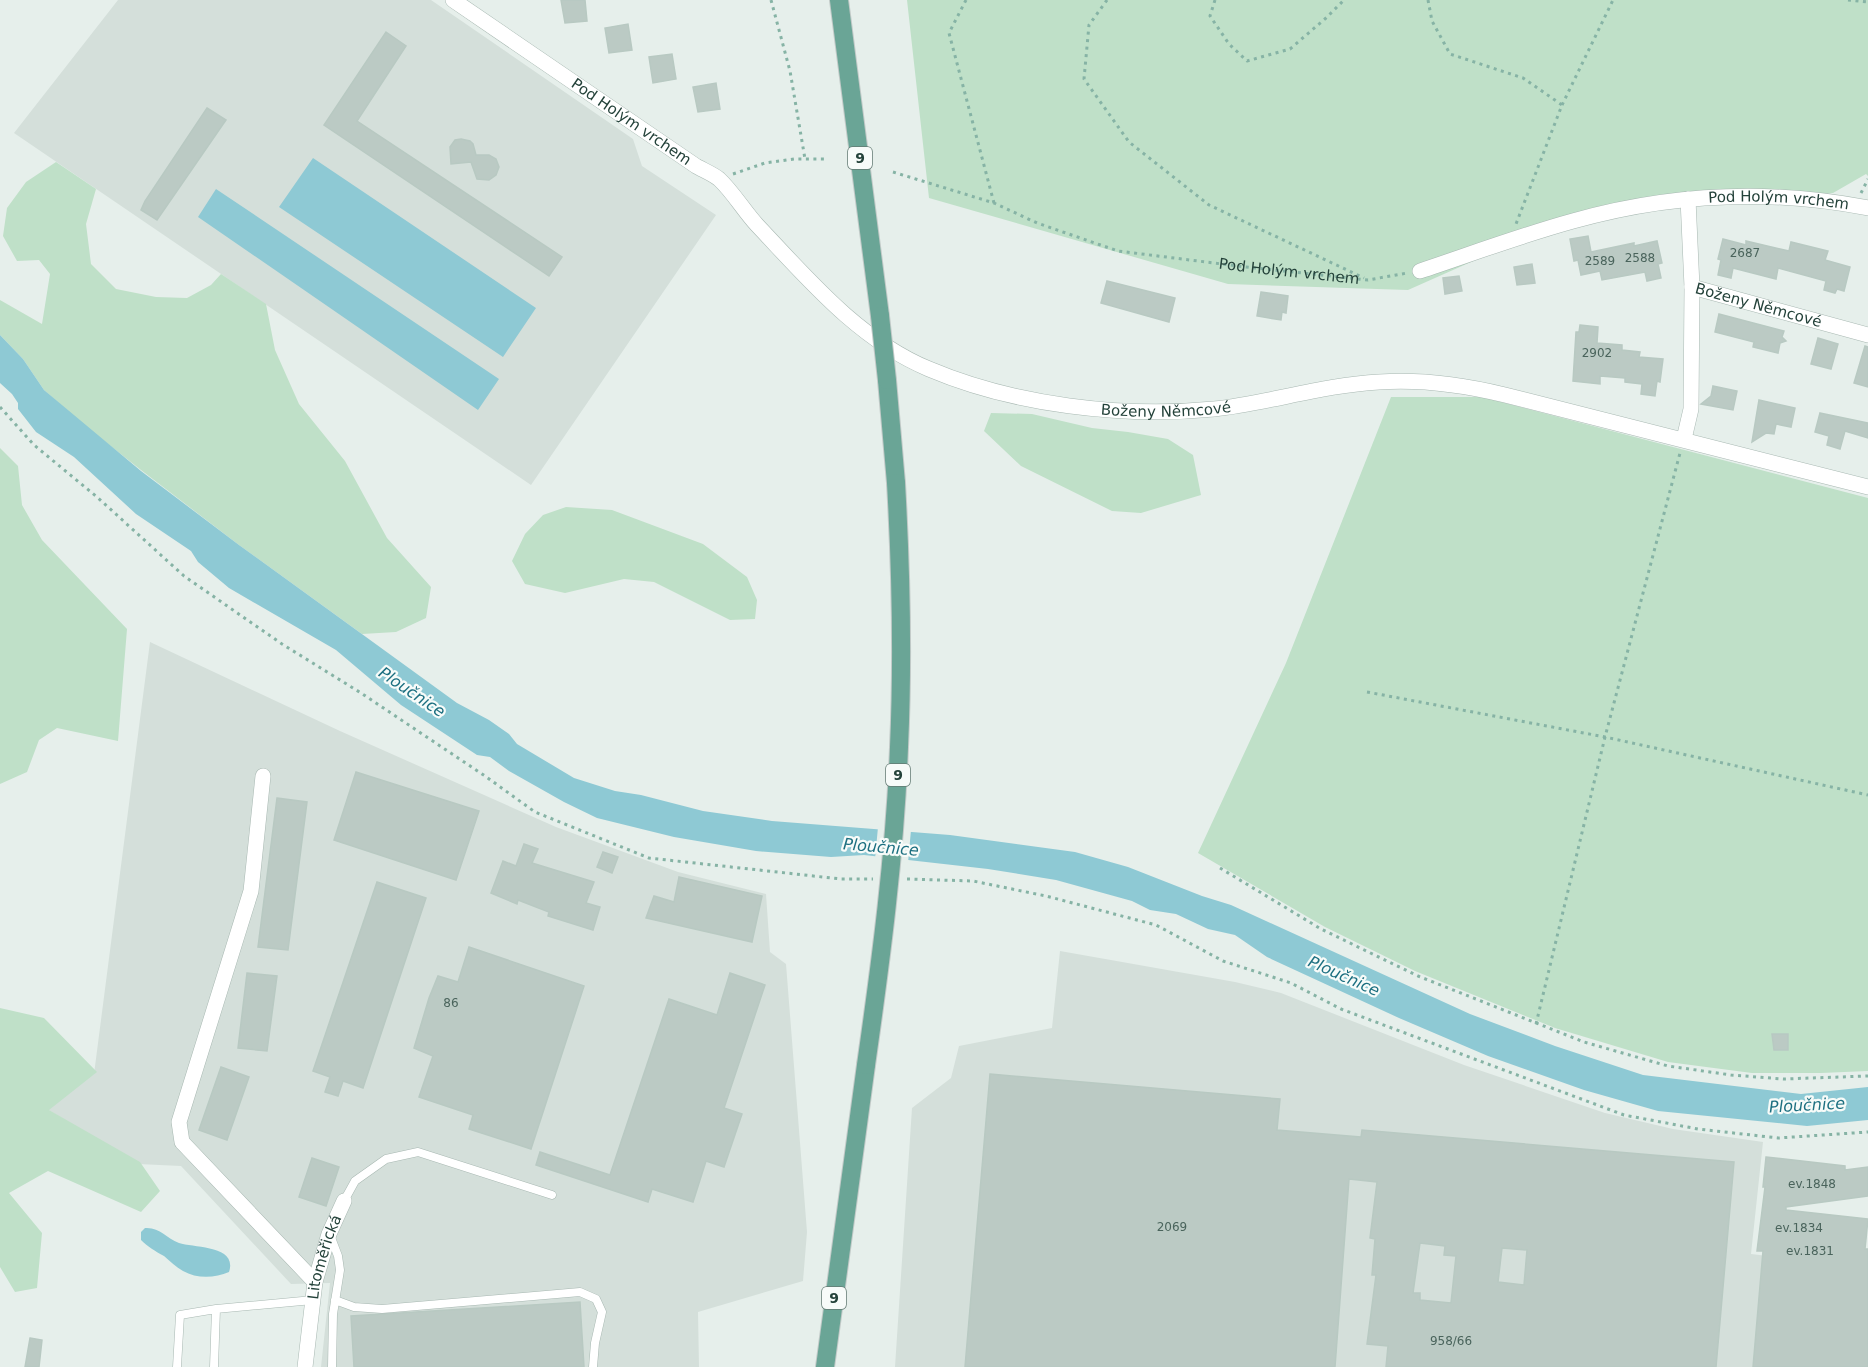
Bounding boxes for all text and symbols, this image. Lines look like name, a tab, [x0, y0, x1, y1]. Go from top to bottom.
street label: Pod Holým vrchem	[568, 75, 695, 169]
road number: 9	[848, 147, 872, 169]
street label: Pod Holým vrchem	[1708, 188, 1850, 213]
house number: 2687	[1730, 246, 1760, 260]
house number: 2588	[1625, 251, 1655, 265]
house number: 2589	[1585, 254, 1615, 268]
street label: Pod Holým vrchem	[1218, 255, 1360, 288]
street label: Boženy Němcové	[1693, 279, 1824, 331]
house number: 2902	[1582, 346, 1612, 360]
street label: Boženy Němcové	[1100, 398, 1232, 421]
water label: Ploučnice	[375, 663, 449, 721]
road number: 9	[886, 764, 910, 786]
water label: Ploučnice	[842, 834, 920, 860]
water label: Ploučnice	[1305, 952, 1383, 1000]
house number: 86	[443, 996, 459, 1010]
water label: Ploučnice	[1769, 1094, 1846, 1116]
house number: ev.1848	[1788, 1177, 1836, 1191]
street label: Litoměřická	[304, 1212, 346, 1300]
house number: 2069	[1157, 1220, 1187, 1234]
house number: ev.1834	[1775, 1221, 1823, 1235]
house number: ev.1831	[1786, 1244, 1834, 1258]
road number: 9	[822, 1287, 846, 1309]
house number: 958/66	[1430, 1334, 1472, 1348]

